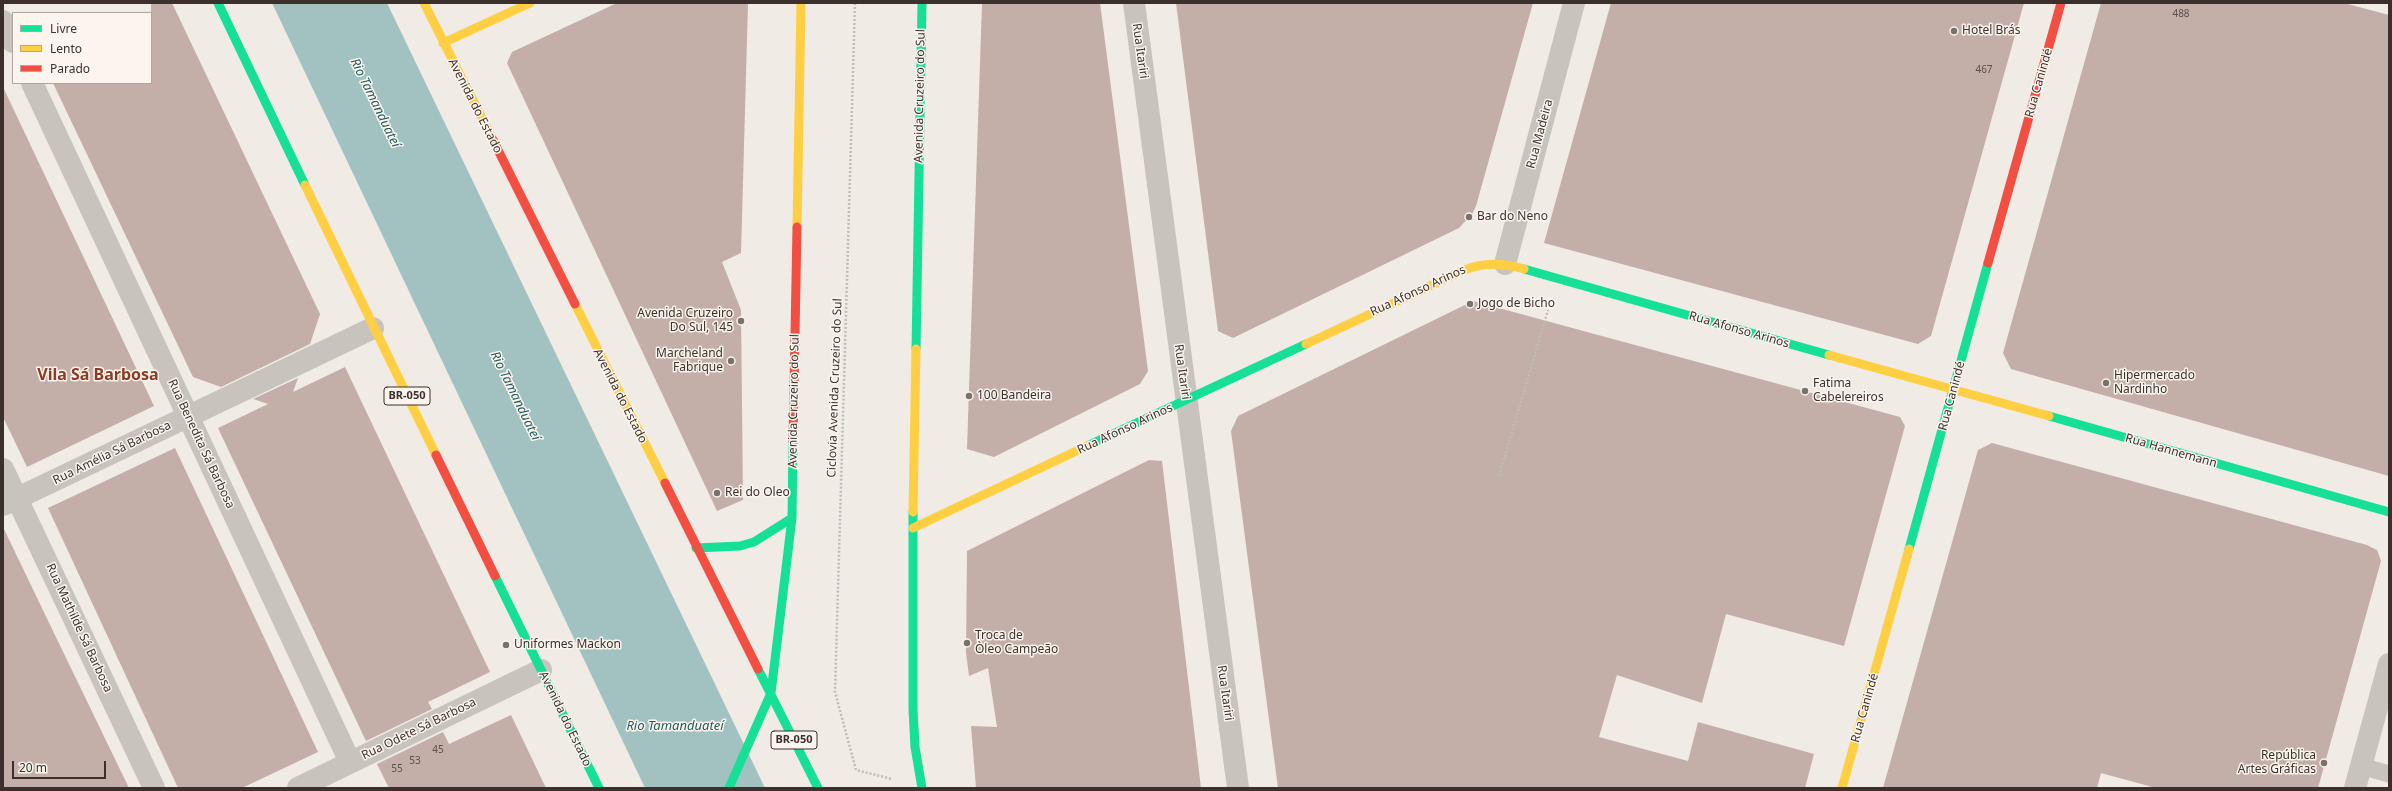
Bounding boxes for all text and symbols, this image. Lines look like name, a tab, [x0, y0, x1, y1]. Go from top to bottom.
house number: 488	[2172, 8, 2190, 20]
legend	[12, 12, 152, 84]
text: Livre	[50, 20, 77, 37]
street label: Rua Itariri	[1129, 22, 1151, 80]
place label: Hotel Brás	[1962, 24, 2020, 38]
marker: Hotel Brás	[1949, 26, 1959, 36]
street label: Avenida Cruzeiro do Sul	[912, 29, 928, 163]
text: Lento	[50, 40, 82, 57]
street label: Rua Canindé	[2022, 47, 2056, 119]
water label: Rio Tamanduateí	[347, 56, 403, 150]
street label: Avenida do Estado	[445, 56, 505, 156]
text: Parado	[50, 60, 90, 77]
house number: 467	[1975, 64, 1993, 76]
street label: Rua Madeira	[1524, 98, 1556, 170]
place label: Bar do Neno	[1477, 210, 1548, 224]
marker: Bar do Neno	[1464, 212, 1474, 222]
street label: Rua Afonso Arinos	[1368, 263, 1468, 319]
place label: Jogo de Bicho	[1478, 297, 1555, 311]
street label: Ciclovia Avenida Cruzeiro do Sul	[825, 298, 845, 478]
marker: Jogo de Bicho	[1465, 299, 1475, 309]
place label: Avenida Cruzeiro Do Sul, 145	[637, 307, 733, 335]
street label: Rua Afonso Arinos	[1687, 309, 1791, 351]
marker: Avenida Cruzeiro Do Sul, 145	[736, 316, 746, 326]
street label: Avenida Cruzeiro do Sul	[786, 334, 802, 468]
street label: Rua Itariri	[1171, 343, 1193, 401]
street label: Avenida do Estado	[590, 346, 650, 446]
place label: Marcheland Fabrique	[656, 347, 723, 375]
water label: Rio Tamanduateí	[487, 349, 543, 443]
marker: Marcheland Fabrique	[726, 356, 736, 366]
street label: Rua Canindé	[1936, 360, 1968, 432]
district label: Vila Sá Barbosa	[37, 365, 159, 385]
place label: Hipermercado Nardinho	[2114, 369, 2195, 397]
street label: Rua Benedita Sá Barbosa	[165, 377, 237, 511]
place label: Fatima Cabelereiros	[1813, 377, 1884, 405]
marker: Hipermercado Nardinho	[2101, 378, 2111, 388]
marker: Fatima Cabelereiros	[1800, 386, 1810, 396]
road number: BR-050	[384, 387, 430, 405]
place label: 100 Bandeira	[977, 389, 1051, 403]
marker: 100 Bandeira	[964, 391, 974, 401]
street label: Rua Afonso Arinos	[1075, 401, 1175, 457]
street label: Rua Amélia Sá Barbosa	[51, 418, 173, 488]
street label: Rua Hannemann	[2123, 431, 2219, 471]
place label: Rei do Oleo	[725, 486, 790, 500]
marker: Rei do Oleo	[712, 488, 722, 498]
street label: Rua Mathilde Sá Barbosa	[43, 561, 115, 695]
place label: Troca de Òleo Campeão	[975, 629, 1058, 657]
place label: Uniformes Mackon	[514, 638, 621, 652]
marker: Troca de Òleo Campeão	[962, 638, 972, 648]
marker: Uniformes Mackon	[501, 640, 511, 650]
street label: Rua Itariri	[1214, 664, 1236, 722]
street label: Avenida do Estado	[536, 669, 594, 769]
street label: Rua Canindé	[1848, 672, 1882, 744]
street label: Rua Odete Sá Barbosa	[359, 695, 479, 763]
water label: Rio Tamanduateí	[626, 718, 724, 734]
road number: BR-050	[771, 731, 817, 749]
house number: 45	[432, 744, 444, 756]
place label: República Artes Gráficas	[2238, 749, 2316, 777]
scale bar	[14, 753, 108, 779]
house number: 53	[409, 755, 421, 767]
marker: República Artes Gráficas	[2319, 758, 2329, 768]
text: 20 m	[19, 759, 47, 776]
house number: 55	[391, 763, 403, 775]

